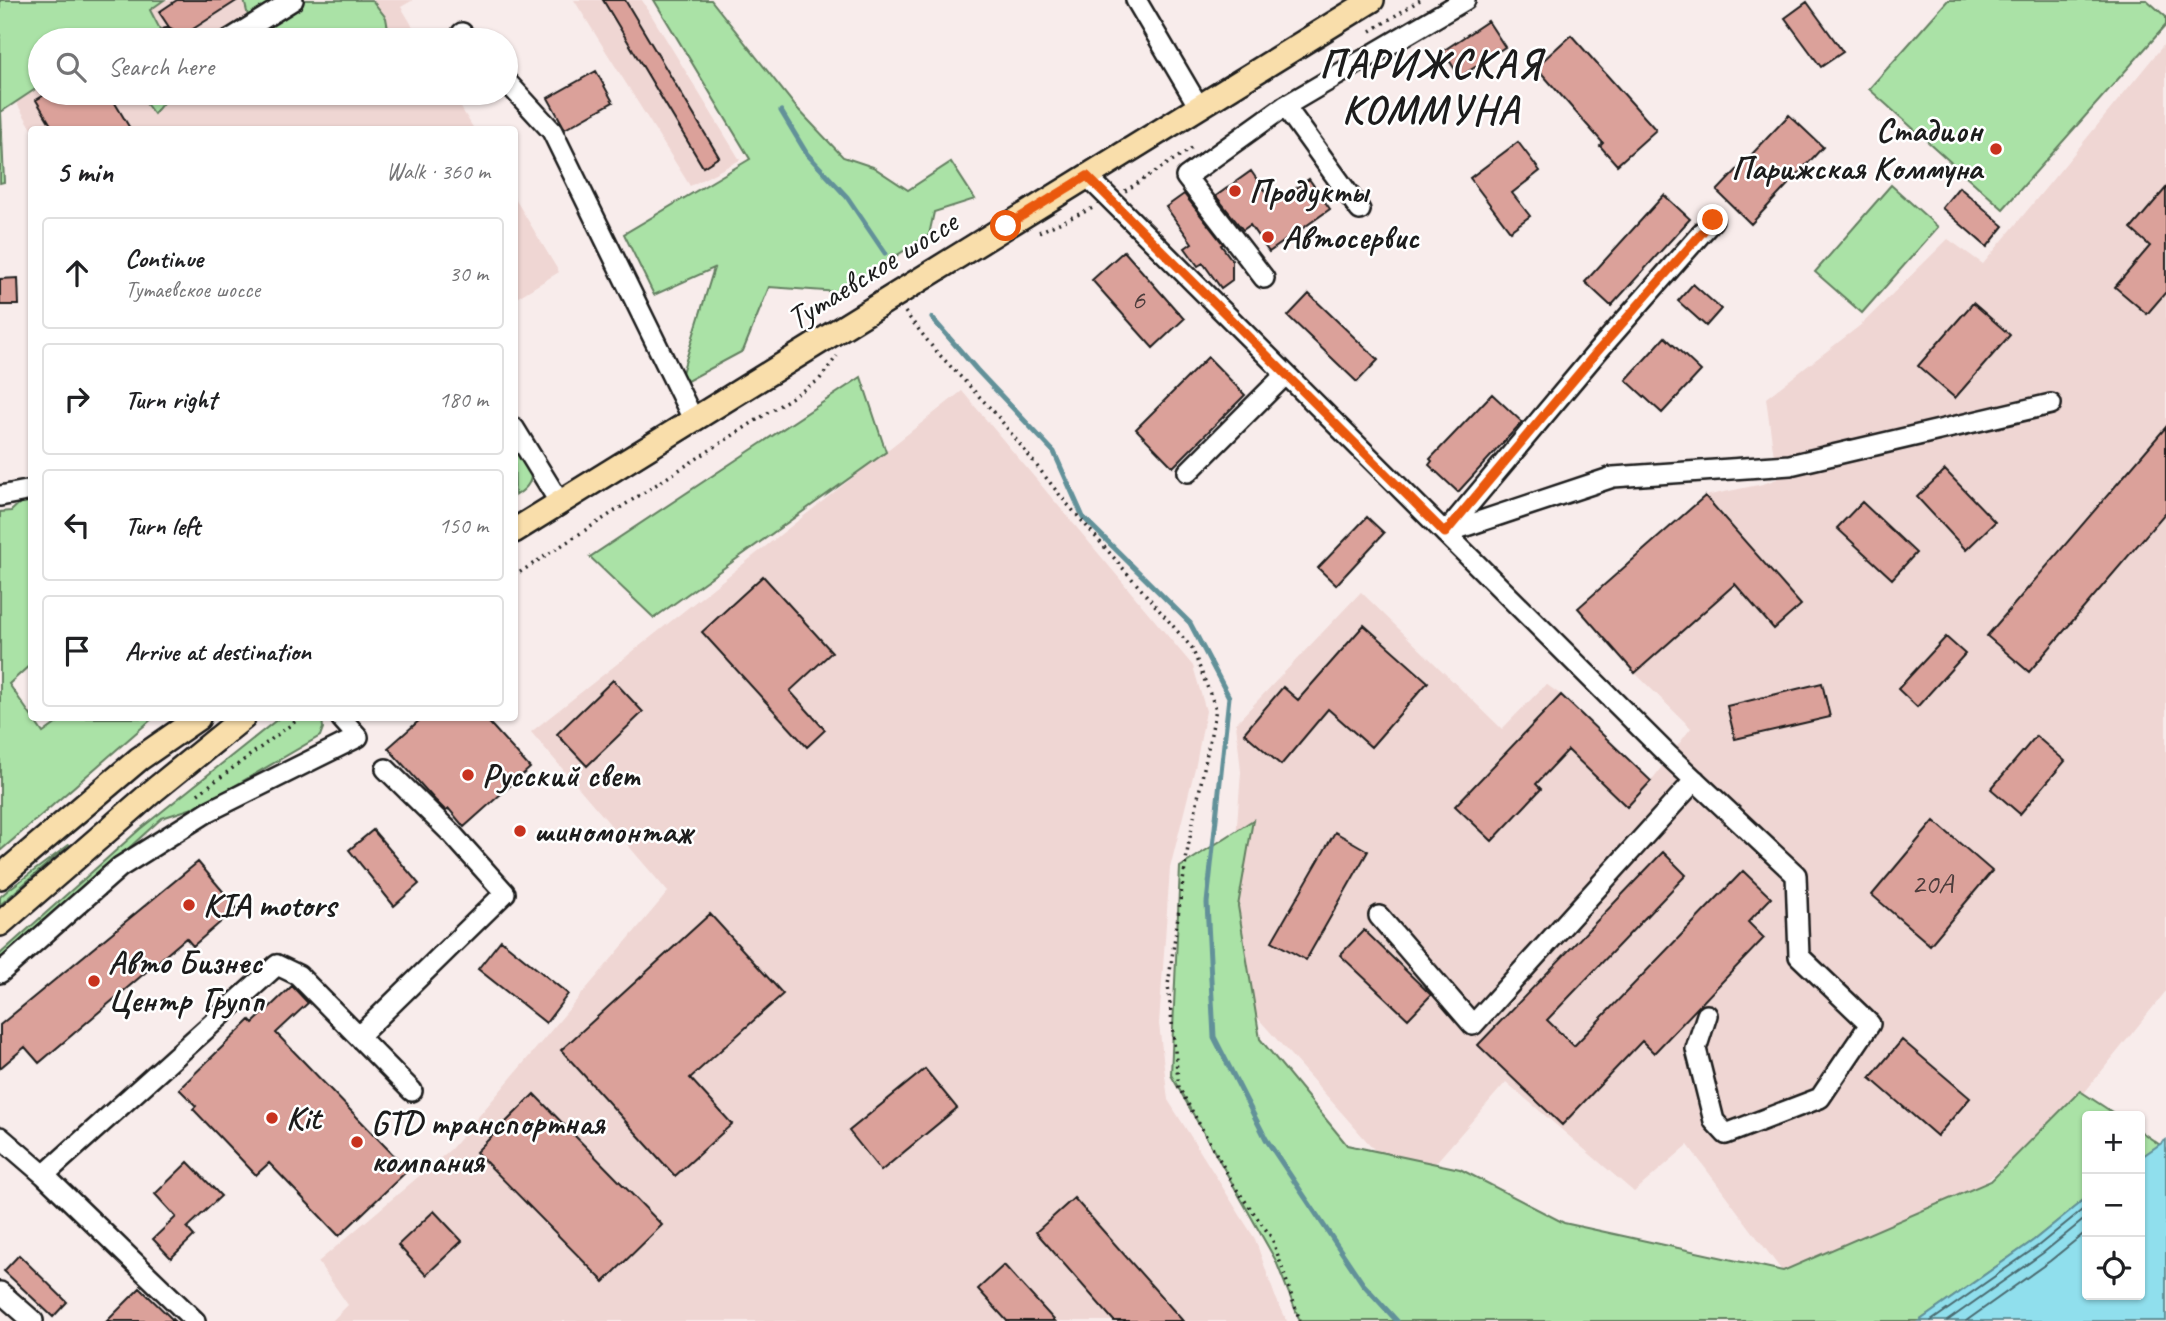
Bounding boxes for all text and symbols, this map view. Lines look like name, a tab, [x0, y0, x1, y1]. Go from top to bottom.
search box	[28, 28, 518, 105]
district label: ПАРИЖСКАЯ КОММУНА	[1319, 39, 1546, 135]
icon: search	[52, 48, 90, 86]
text: Search here	[108, 50, 214, 83]
place label: Стадион Парижская Коммуна	[1731, 109, 1984, 189]
marker: Стадион Парижская Коммуна	[1988, 141, 2004, 157]
text: 5 min	[56, 153, 113, 191]
text: Walk · 360 m	[386, 157, 490, 186]
place label: Продукты	[1249, 170, 1371, 212]
marker: Продукты	[1227, 183, 1243, 199]
street label: Тутаевское шоссе	[779, 200, 967, 339]
route end	[1697, 204, 1728, 235]
route start	[990, 210, 1021, 241]
place label: Автосервис	[1282, 216, 1420, 258]
marker: Автосервис	[1260, 229, 1276, 245]
text: Continue	[125, 242, 203, 275]
icon: ahead	[58, 254, 96, 292]
text: 30 m	[449, 259, 488, 288]
text: Тутаевское шоссе	[125, 275, 260, 304]
house number: 6	[1131, 280, 1146, 318]
icon: right	[58, 380, 96, 418]
text: Turn right	[125, 383, 216, 416]
text: 180 m	[439, 385, 488, 414]
icon: left	[58, 506, 96, 544]
text: Turn left	[125, 509, 200, 542]
text: 150 m	[439, 511, 488, 540]
icon: arrive	[58, 632, 96, 670]
text: Arrive at destination	[125, 635, 311, 668]
place label: Русский свет	[482, 754, 641, 796]
marker: Русский свет	[460, 767, 476, 783]
place label: шиномонтаж	[534, 810, 696, 852]
marker: шиномонтаж	[512, 823, 528, 839]
house number: 20А	[1911, 864, 1955, 902]
place label: KIA motors	[203, 884, 339, 926]
marker: KIA motors	[181, 897, 197, 913]
place label: Авто Бизнес Центр Групп	[108, 941, 265, 1021]
marker: Авто Бизнес Центр Групп	[86, 973, 102, 989]
place label: Kit	[286, 1097, 324, 1139]
place label: GTD транспортная компания	[371, 1102, 606, 1182]
marker: Kit	[264, 1110, 280, 1126]
map controls	[2082, 1111, 2145, 1300]
button: +	[2082, 1111, 2145, 1174]
marker: GTD транспортная компания	[349, 1134, 365, 1150]
button: −	[2082, 1174, 2145, 1237]
button: locate	[2082, 1237, 2145, 1300]

